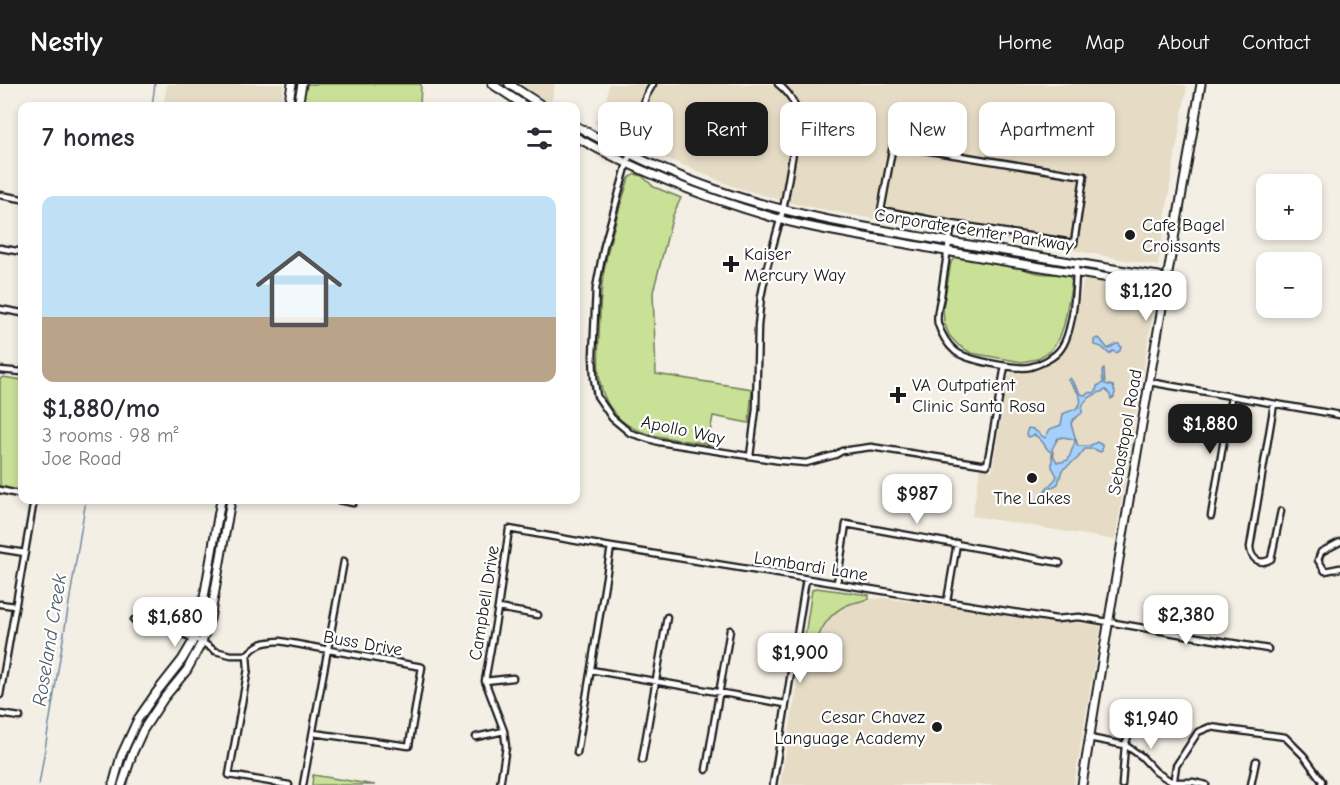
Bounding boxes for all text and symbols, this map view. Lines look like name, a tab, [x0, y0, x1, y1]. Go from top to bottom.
text: Nestly	[30, 26, 103, 58]
text: Home	[998, 30, 1052, 54]
text: Map	[1085, 30, 1125, 54]
text: About	[1158, 30, 1209, 54]
text: Contact	[1242, 30, 1310, 54]
chip: Buy	[598, 102, 673, 156]
chip: Rent	[685, 102, 768, 156]
chip: Filters	[780, 102, 876, 156]
chip: New	[888, 102, 967, 156]
chip: Apartment	[979, 102, 1115, 156]
icon: filters	[523, 122, 556, 155]
text: 7 homes	[42, 123, 135, 153]
map controls	[1256, 174, 1322, 318]
button: +	[1256, 174, 1322, 240]
street label: Corporate Center Parkway	[873, 204, 1076, 257]
place label: Cafe Bagel Croissants	[1142, 215, 1225, 257]
marker: Cafe Bagel Croissants	[1123, 228, 1137, 242]
icon: home	[245, 235, 353, 343]
place label: Kaiser Mercury Way	[744, 244, 846, 286]
button: −	[1256, 252, 1322, 318]
marker: Kaiser Mercury Way	[722, 255, 740, 273]
pin: $1,120	[1097, 271, 1195, 322]
text: $1,120	[1120, 279, 1172, 302]
street label: Sebastopol Road	[1104, 368, 1147, 497]
place label: VA Outpatient Clinic Santa Rosa	[912, 375, 1046, 417]
marker: VA Outpatient Clinic Santa Rosa	[889, 386, 907, 404]
text: $1,880/mo	[42, 394, 160, 424]
pin: $1,880	[1161, 404, 1259, 455]
street label: Apollo Way	[639, 411, 727, 450]
text: $1,880	[1182, 412, 1238, 435]
text: 3 rooms · 98 m²	[42, 424, 178, 447]
text: Joe Road	[42, 447, 122, 470]
marker: The Lakes	[1025, 471, 1039, 485]
pin: $987	[881, 474, 953, 525]
text: $987	[896, 482, 938, 505]
place label: The Lakes	[994, 488, 1070, 509]
street label: Campbell Drive	[465, 544, 504, 662]
street label: Lombardi Lane	[752, 547, 869, 586]
water label: Roseland Creek	[28, 572, 71, 708]
pin: $2,380	[1137, 595, 1235, 646]
pin: $1,680	[126, 597, 224, 648]
text: $2,380	[1157, 603, 1215, 626]
text: $1,680	[147, 605, 203, 628]
street label: Buss Drive	[322, 626, 404, 661]
pin: $1,900	[751, 633, 849, 684]
text: $1,900	[771, 641, 829, 664]
pin: $1,940	[1102, 699, 1200, 750]
place label: Cesar Chavez Language Academy	[775, 707, 926, 749]
text: $1,940	[1124, 707, 1179, 730]
marker: Cesar Chavez Language Academy	[930, 720, 944, 734]

